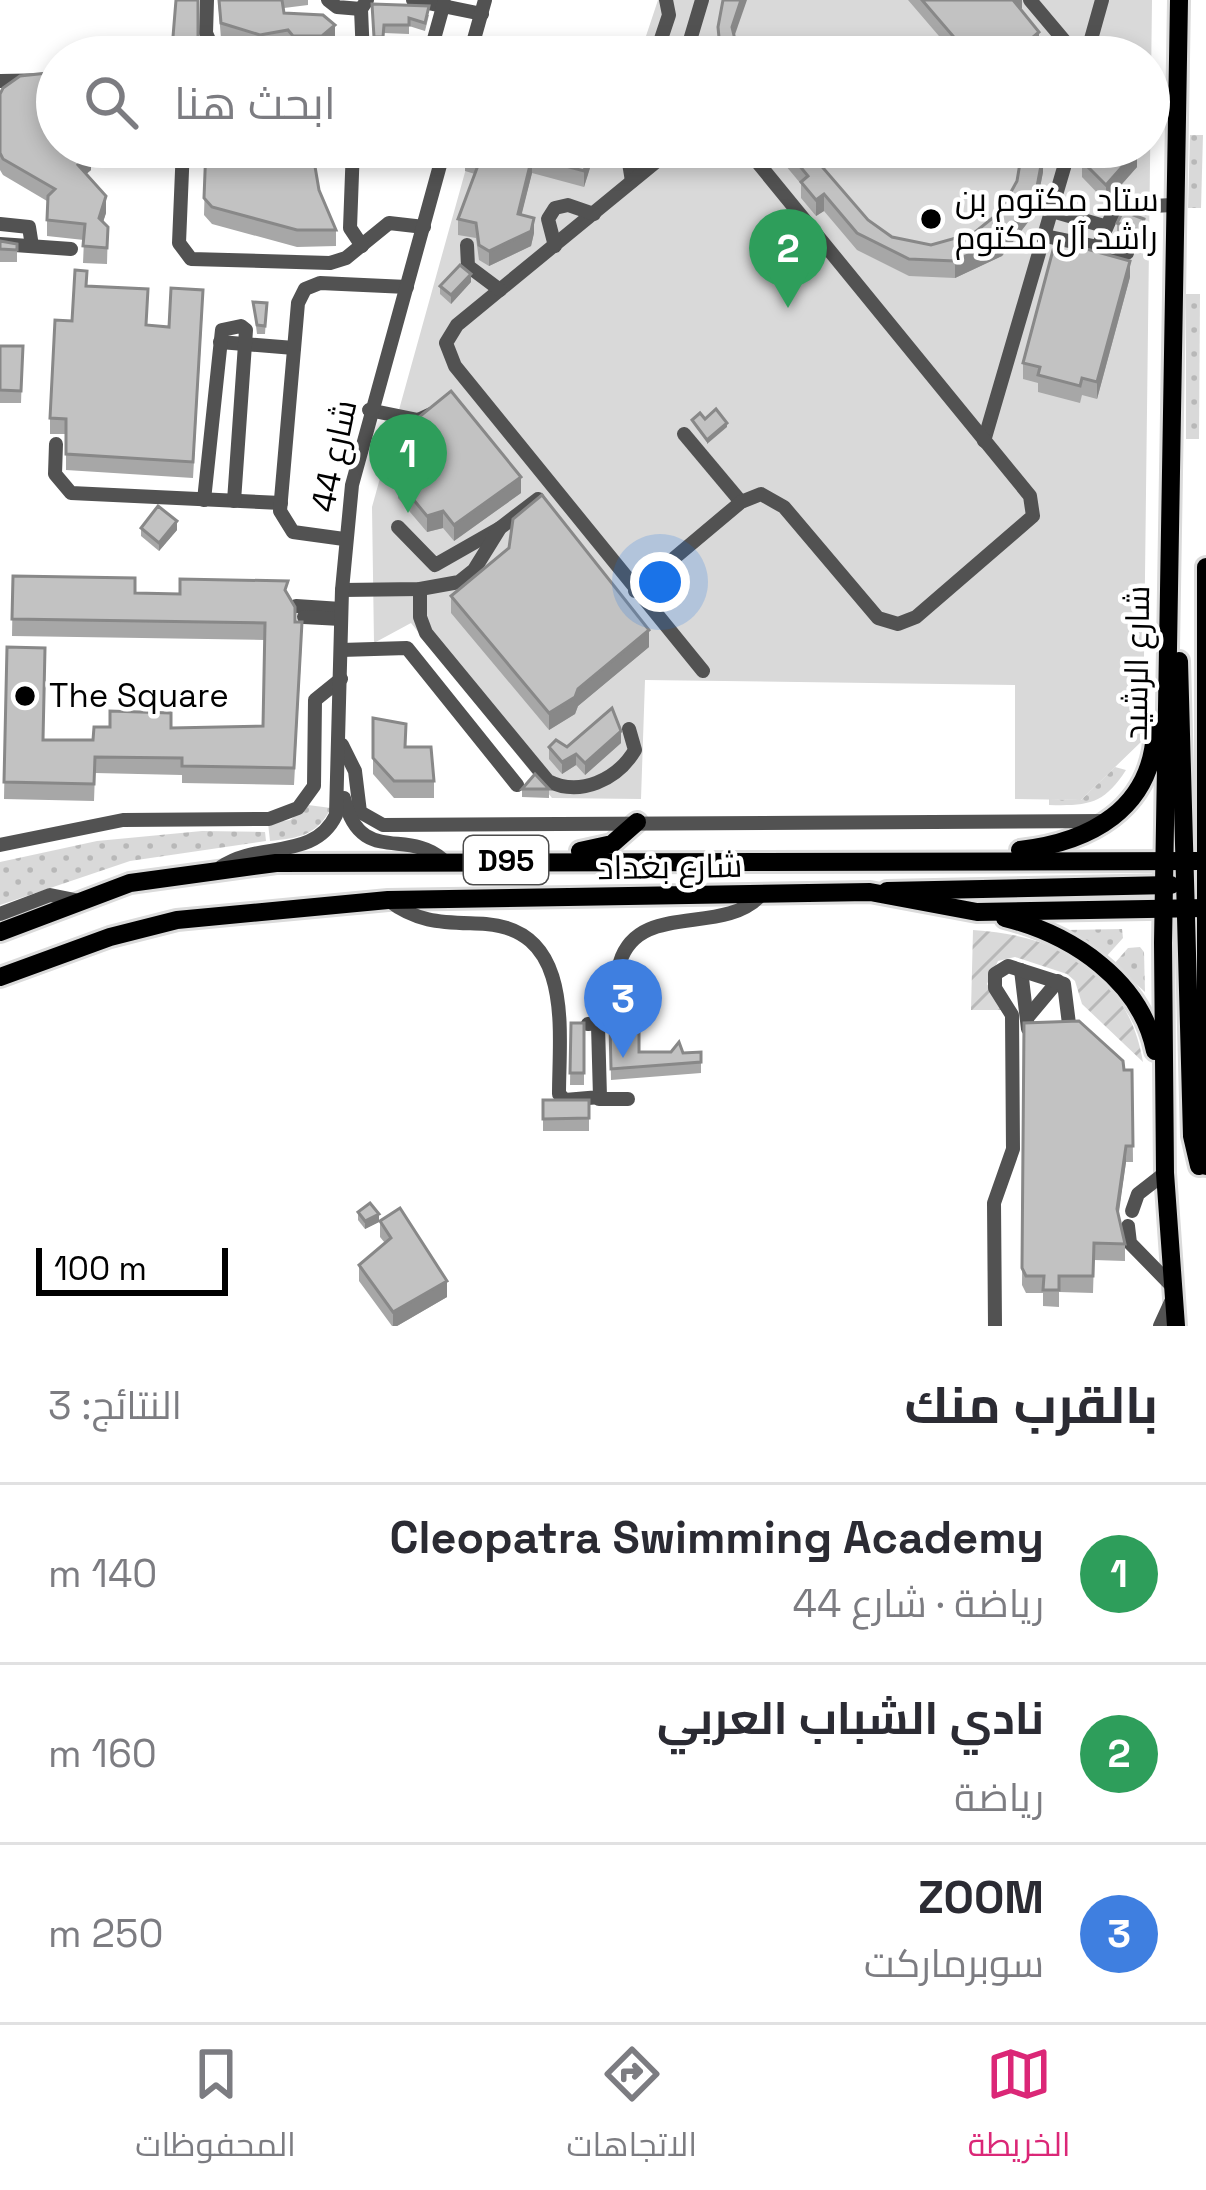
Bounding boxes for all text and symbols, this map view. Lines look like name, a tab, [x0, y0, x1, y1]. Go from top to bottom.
search box	[36, 36, 1170, 168]
icon: search	[78, 69, 144, 135]
text: ابحث هنا	[174, 75, 336, 132]
place label: ستاد مكتوم بن راشد آل مكتوم	[955, 179, 1159, 260]
marker: ستاد مكتوم بن راشد آل مكتوم	[918, 206, 944, 232]
pin: 2	[749, 209, 827, 308]
street label: شارع 44	[302, 396, 367, 516]
pin: 1	[369, 414, 447, 513]
your location	[630, 552, 690, 612]
street label: شارع الرشيد	[1115, 585, 1160, 741]
place label: The Square	[49, 675, 229, 717]
marker: The Square	[12, 683, 38, 709]
road number: D95	[464, 836, 548, 884]
street label: شارع بغداد	[597, 845, 743, 890]
pin: 3	[584, 959, 662, 1058]
scale bar	[36, 1242, 228, 1295]
text: 100 m	[54, 1248, 147, 1290]
text: بالقرب منك	[904, 1373, 1158, 1438]
text: النتائج: 3	[48, 1381, 182, 1430]
text: Cleopatra Swimming Academy	[390, 1509, 1044, 1566]
text: 140 m	[48, 1549, 157, 1598]
text: 1	[1110, 1549, 1128, 1598]
text: رياضة · شارع 44	[793, 1579, 1044, 1628]
text: نادي الشباب العربي	[657, 1690, 1044, 1747]
text: 160 m	[48, 1729, 157, 1778]
text: 2	[1107, 1729, 1131, 1778]
text: رياضة	[954, 1773, 1044, 1822]
text: ZOOM	[918, 1869, 1044, 1926]
text: 250 m	[48, 1909, 163, 1958]
text: 3	[1107, 1909, 1131, 1958]
text: سوبرماركت	[864, 1939, 1044, 1988]
tab: المحفوظات	[135, 2041, 296, 2175]
tab: الاتجاهات	[567, 2041, 697, 2175]
tab: الخريطة	[968, 2041, 1071, 2175]

